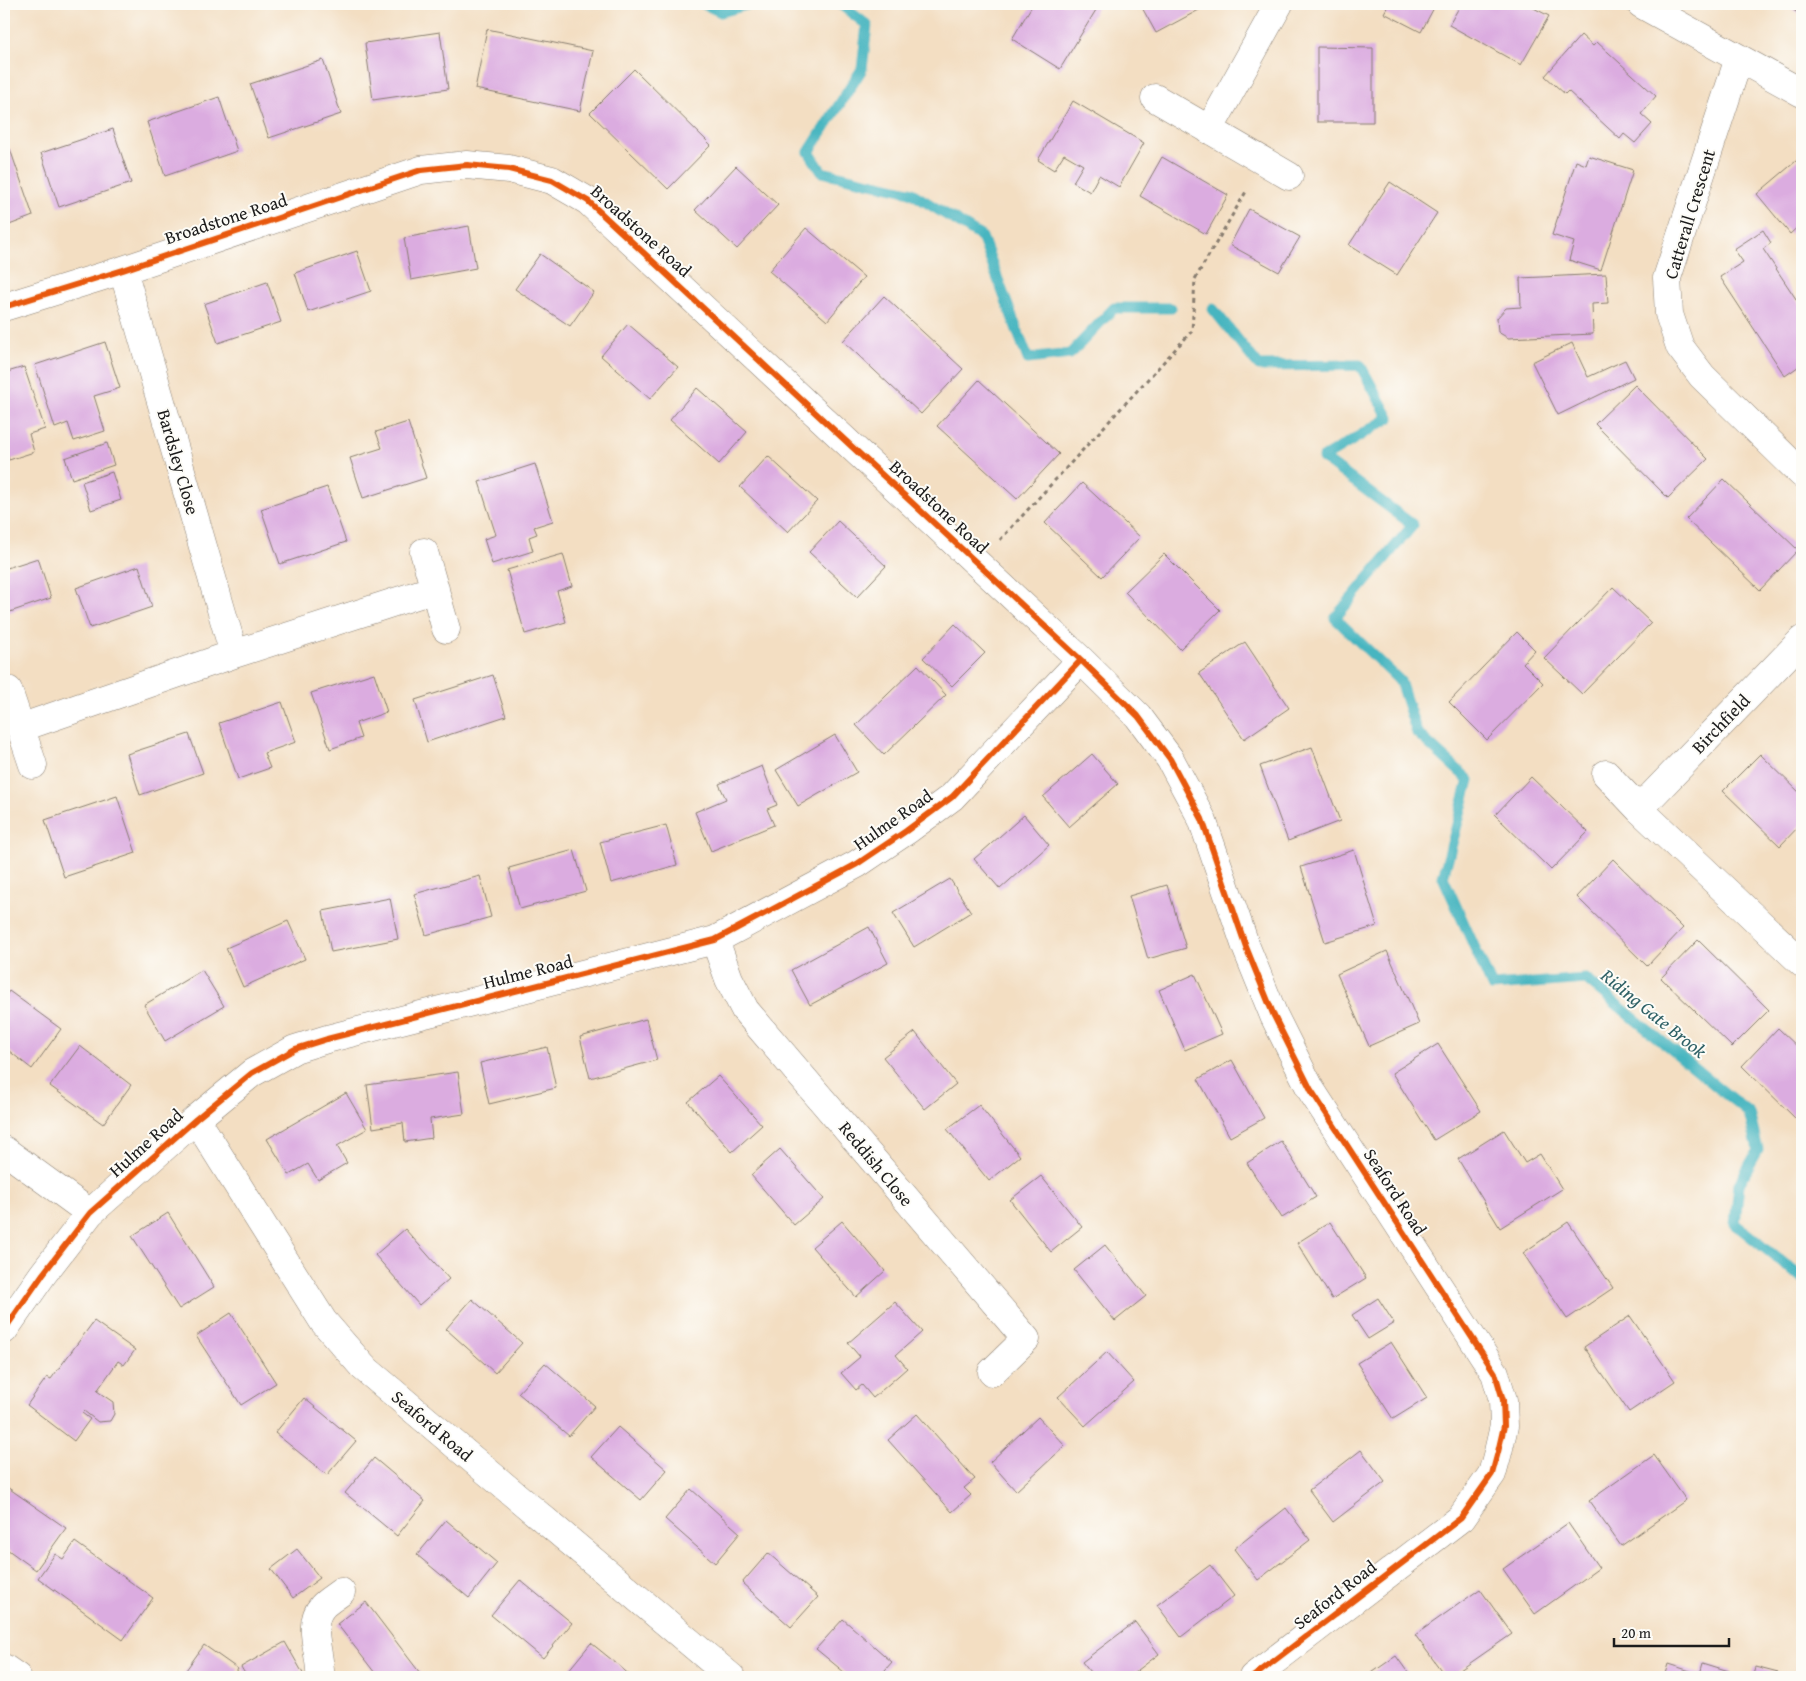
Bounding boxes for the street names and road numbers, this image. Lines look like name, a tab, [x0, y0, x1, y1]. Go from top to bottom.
street label: Catterall Crescent	[1657, 145, 1722, 282]
street label: Broadstone Road	[585, 178, 698, 284]
street label: Broadstone Road	[161, 186, 291, 251]
street label: Bardsley Close	[151, 406, 206, 518]
street label: Broadstone Road	[884, 453, 995, 560]
street label: Birchfield	[1685, 687, 1756, 760]
street label: Hulme Road	[847, 782, 938, 857]
street label: Hulme Road	[480, 947, 576, 996]
street label: Hulme Road	[103, 1102, 189, 1183]
street label: Reddish Close	[833, 1115, 920, 1212]
street label: Seaford Road	[1357, 1143, 1434, 1241]
street label: Seaford Road	[386, 1383, 479, 1468]
street label: Seaford Road	[1287, 1553, 1382, 1636]

